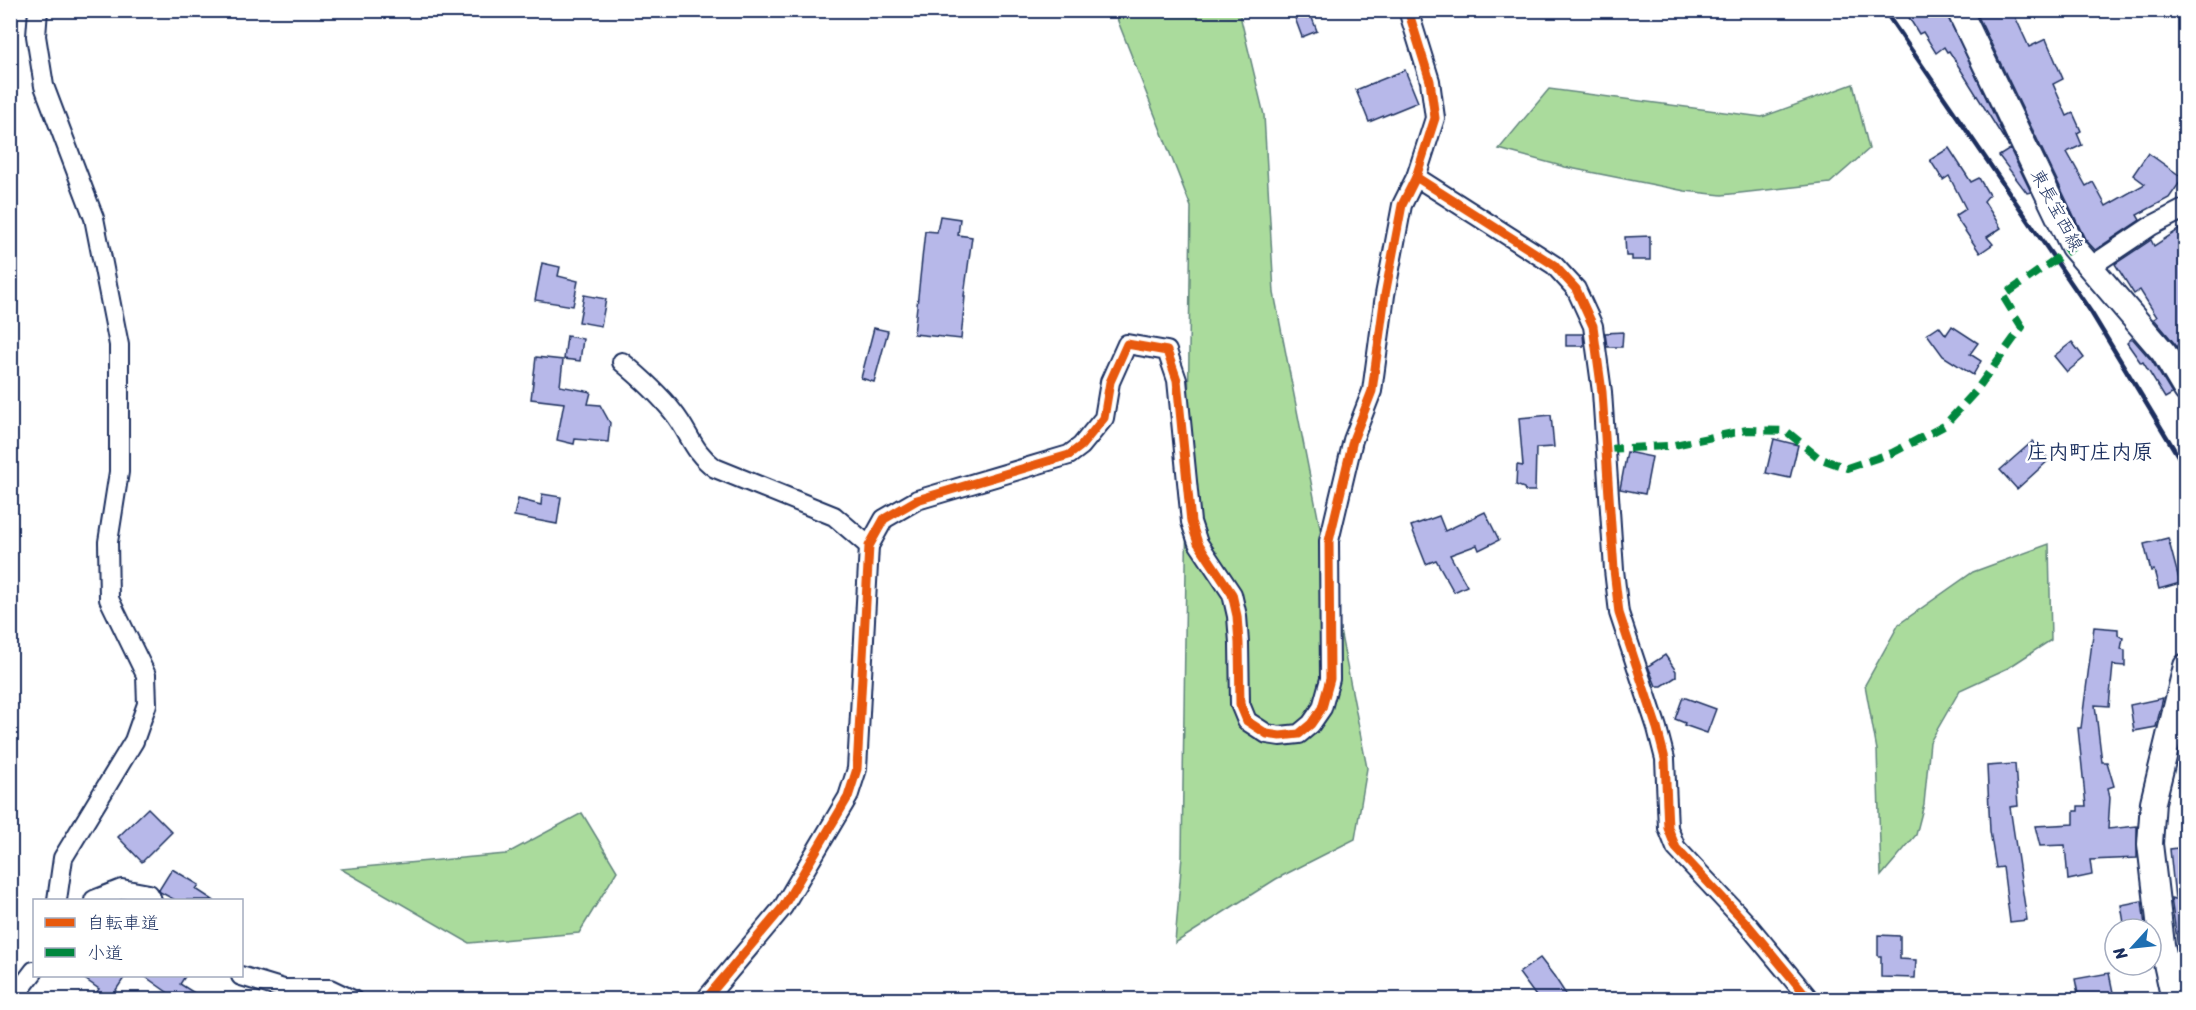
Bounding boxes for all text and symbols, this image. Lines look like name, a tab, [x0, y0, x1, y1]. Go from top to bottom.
street label: 東長宝西線	[2022, 163, 2092, 257]
district label: 庄内町庄内原	[2027, 433, 2153, 471]
legend	[33, 899, 243, 977]
text: 自転車道	[87, 907, 159, 939]
north arrow	[2103, 917, 2163, 977]
text: 小道	[87, 937, 123, 969]
text: N	[2104, 941, 2136, 966]

